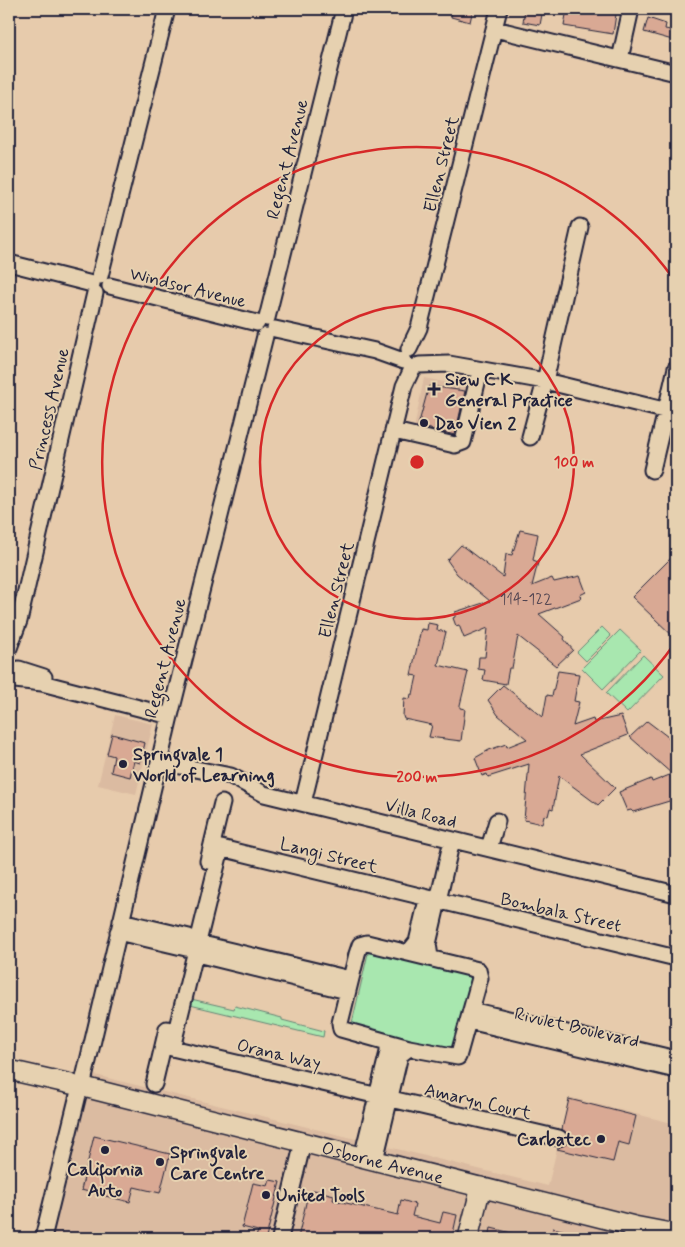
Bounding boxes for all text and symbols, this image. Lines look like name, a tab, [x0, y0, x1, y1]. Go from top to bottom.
street label: Regent Avenue	[261, 97, 316, 222]
street label: Ellen Street	[418, 113, 466, 215]
street label: Windsor Avenue	[127, 262, 249, 314]
street label: Princess Avenue	[24, 346, 76, 473]
place label: Siew C K General Practice	[445, 368, 573, 413]
marker: Siew C K General Practice	[427, 382, 441, 396]
place label: Dao Vien 2	[434, 412, 516, 436]
marker: Dao Vien 2	[418, 417, 430, 429]
centre of rings	[408, 453, 426, 471]
text: 100 m	[554, 453, 594, 473]
street label: Ellen Street	[313, 539, 361, 641]
house number: 114-122	[500, 590, 552, 610]
street label: Regent Avenue	[139, 596, 194, 721]
place label: Springvale 1 World of Learning	[132, 743, 275, 788]
marker: Springvale 1 World of Learning	[117, 758, 129, 770]
text: 200 m	[397, 768, 438, 788]
street label: Villa Road	[382, 793, 459, 834]
street label: Langi Street	[277, 832, 380, 881]
street label: Bombala Street	[498, 887, 624, 939]
street label: Rivulet Boulevard	[512, 1002, 642, 1054]
street label: Orana Way	[235, 1034, 323, 1076]
street label: Amaryn Court	[422, 1078, 534, 1126]
place label: Carbatec	[517, 1128, 592, 1152]
marker: Carbatec	[595, 1133, 607, 1145]
street label: Osborne Avenue	[319, 1137, 446, 1190]
place label: Springvale Care Centre	[170, 1141, 265, 1186]
marker: California Auto	[99, 1144, 111, 1156]
marker: Springvale Care Centre	[154, 1156, 166, 1168]
place label: California Auto	[67, 1158, 143, 1203]
place label: United Tools	[276, 1184, 365, 1208]
marker: United Tools	[260, 1189, 272, 1201]

